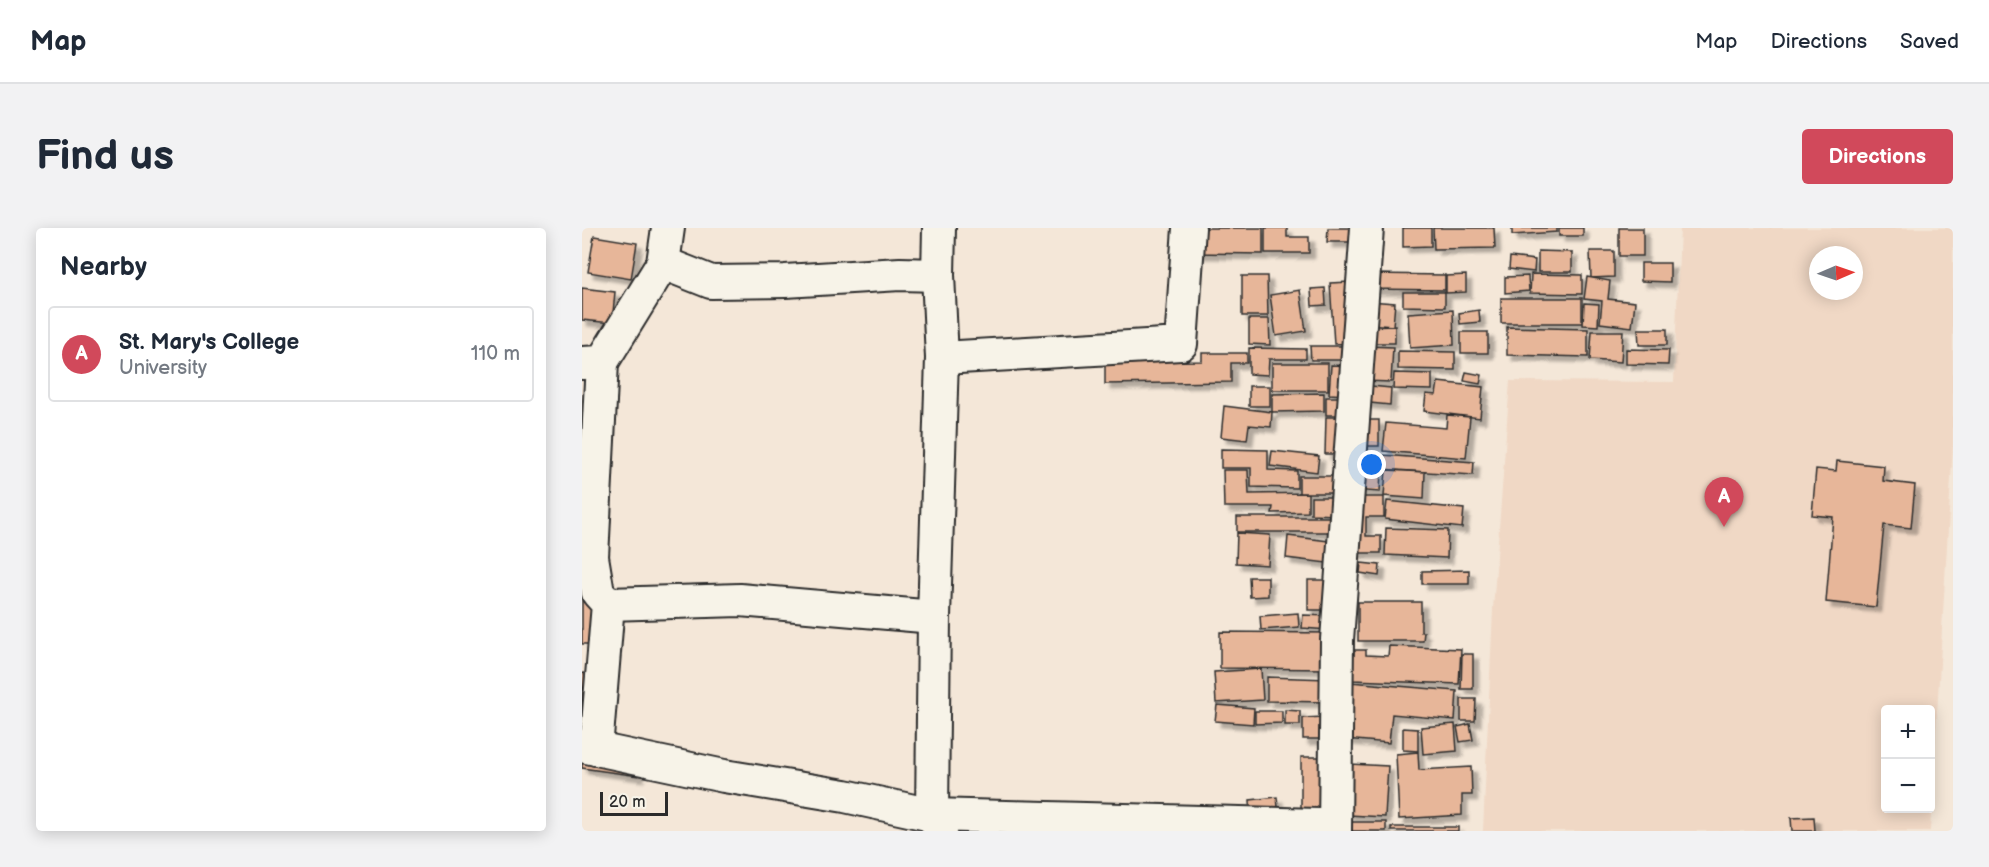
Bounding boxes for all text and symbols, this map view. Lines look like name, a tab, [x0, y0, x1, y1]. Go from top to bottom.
text: Map	[30, 25, 86, 58]
text: Map	[1695, 29, 1738, 54]
text: Directions	[1771, 29, 1867, 54]
text: Saved	[1900, 29, 1959, 54]
button: Directions	[1802, 129, 1953, 184]
text: Find us	[36, 131, 174, 182]
north arrow	[1809, 246, 1863, 300]
text: Nearby	[60, 252, 147, 283]
text: St. Mary's College	[119, 329, 299, 356]
text: A	[75, 342, 88, 366]
text: 110 m	[471, 342, 520, 366]
text: University	[119, 356, 207, 380]
your location	[1357, 450, 1386, 479]
pin: A	[1704, 478, 1744, 527]
map controls	[1881, 705, 1935, 813]
button: +	[1881, 705, 1935, 759]
button: −	[1881, 759, 1935, 813]
scale bar	[600, 789, 668, 816]
text: 20 m	[609, 793, 645, 812]

